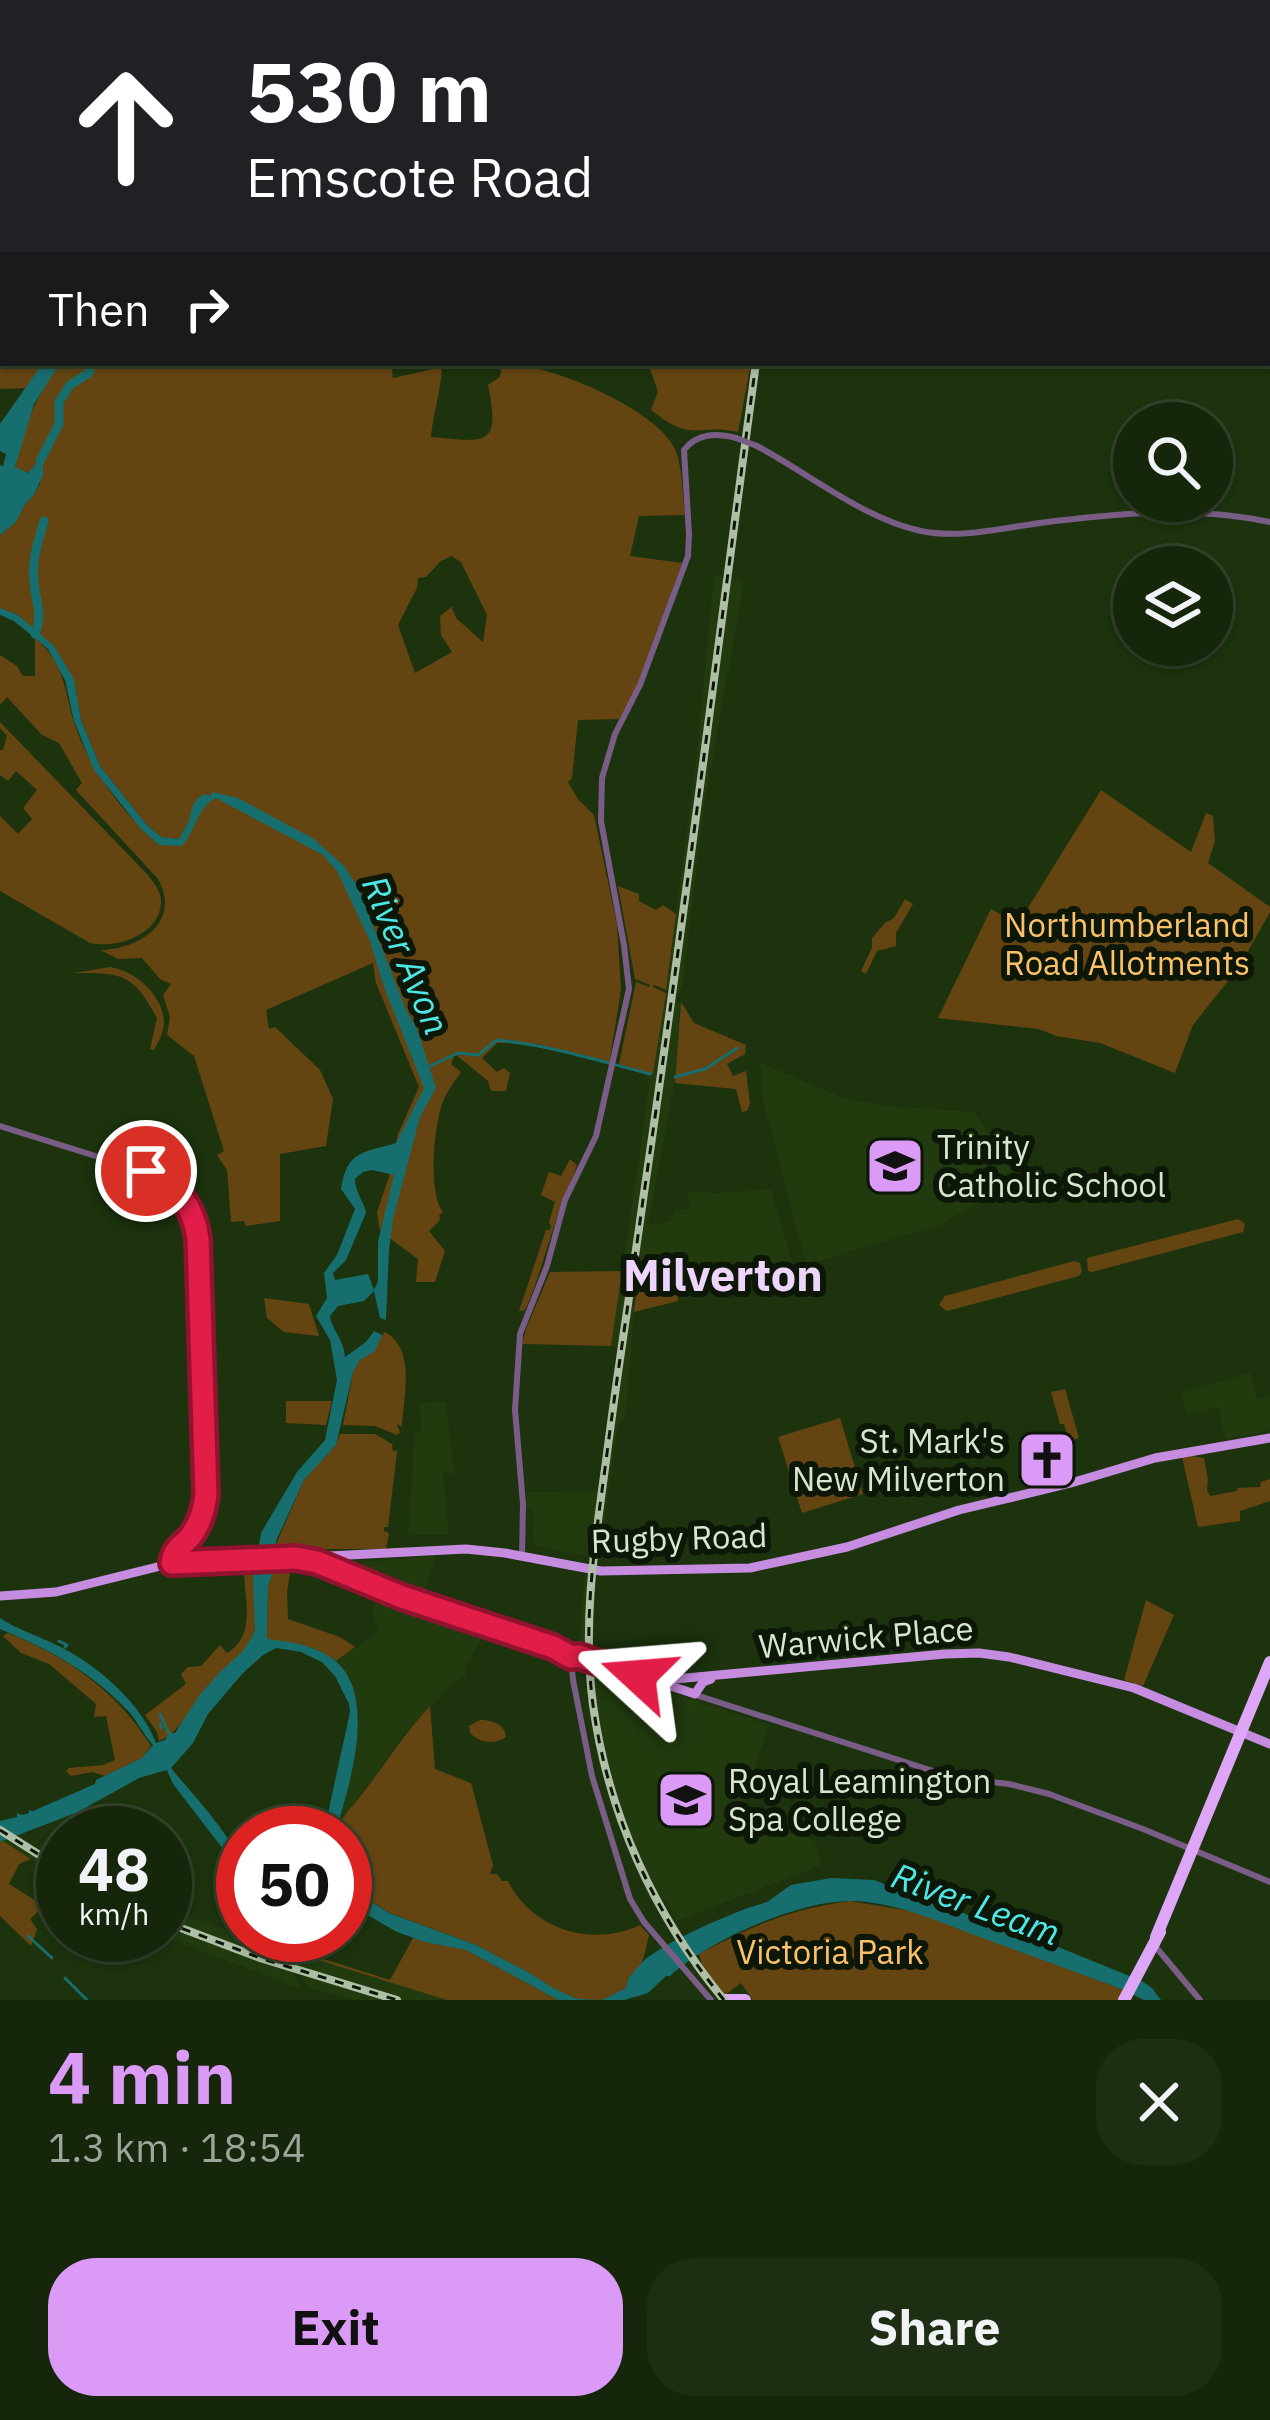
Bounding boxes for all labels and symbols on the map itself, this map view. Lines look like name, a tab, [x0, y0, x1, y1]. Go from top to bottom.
water label: River Avon	[352, 868, 461, 1041]
park label: Northumberland Road Allotments	[1004, 903, 1250, 984]
pin	[95, 1120, 197, 1222]
place label: Trinity Catholic School	[937, 1125, 1166, 1206]
school or university icon: Trinity Catholic School	[864, 1135, 926, 1197]
district label: Milverton	[623, 1245, 823, 1303]
place label: St. Mark's New Milverton	[792, 1419, 1005, 1500]
church icon: St. Mark's New Milverton	[1016, 1429, 1078, 1491]
street label: Rugby Road	[590, 1513, 768, 1562]
street label: Warwick Place	[757, 1606, 975, 1667]
position arrow	[575, 1613, 701, 1739]
place label: Royal Leamington Spa College	[728, 1759, 991, 1840]
school or university icon: Royal Leamington Spa College	[655, 1769, 717, 1831]
speed limit sign: 50	[216, 1806, 372, 1962]
water label: River Leam	[885, 1851, 1067, 1956]
park label: Victoria Park	[736, 1930, 924, 1973]

